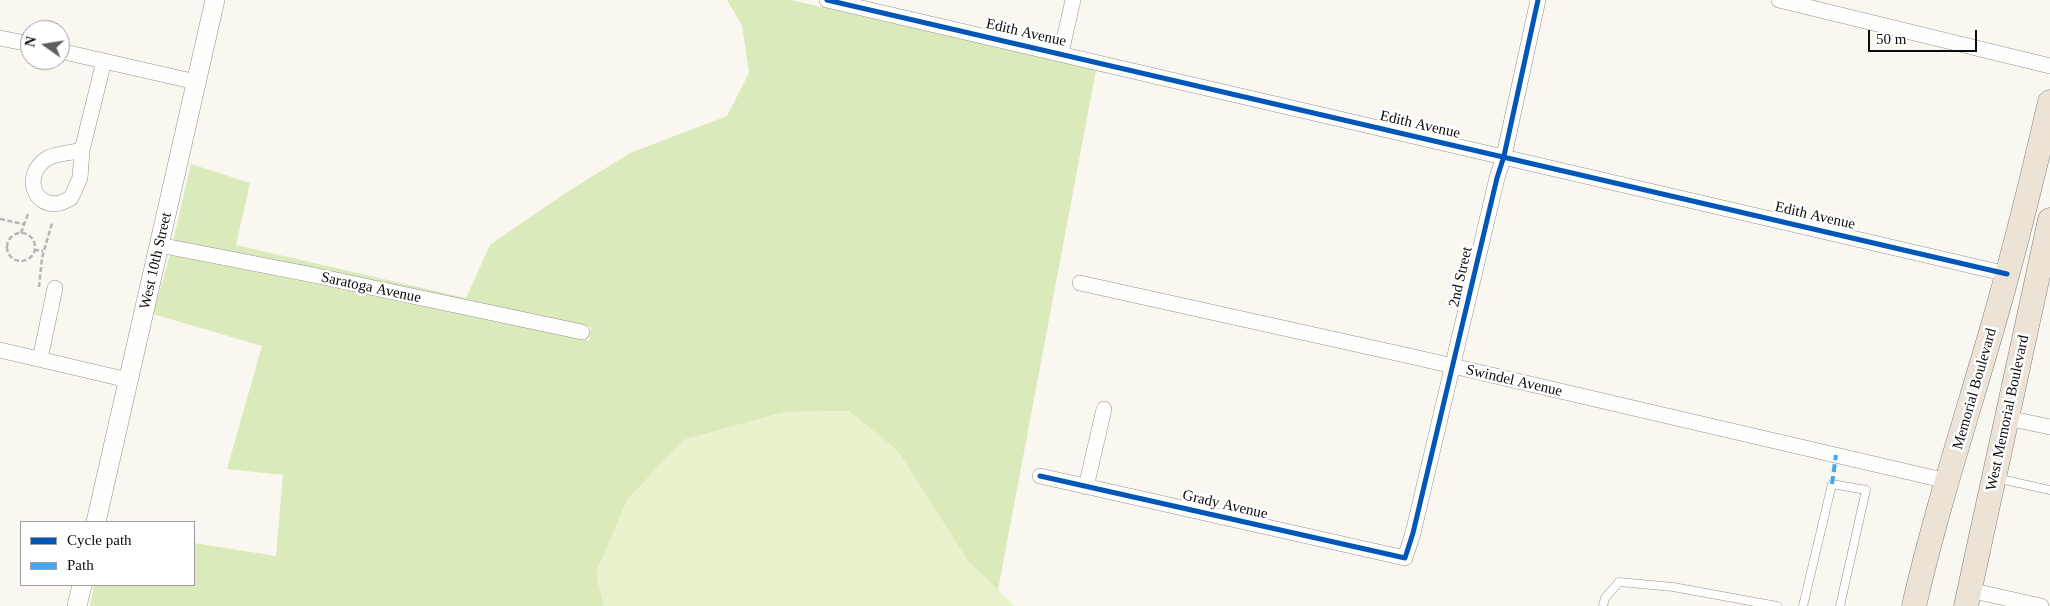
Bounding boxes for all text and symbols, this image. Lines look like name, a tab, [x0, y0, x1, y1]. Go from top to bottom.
street label: Edith Avenue	[984, 15, 1068, 51]
north arrow	[20, 20, 70, 70]
scale bar	[1870, 20, 1979, 52]
text: 50 m	[1876, 31, 1906, 47]
text: N	[22, 35, 39, 48]
street label: Edith Avenue	[1378, 107, 1462, 143]
street label: Edith Avenue	[1773, 198, 1857, 234]
street label: West 10th Street	[136, 211, 176, 311]
street label: 2nd Street	[1445, 245, 1477, 309]
street label: Saratoga Avenue	[319, 269, 423, 307]
street label: Memorial Boulevard	[1949, 326, 2001, 452]
street label: West Memorial Boulevard	[1983, 333, 2033, 493]
street label: Swindel Avenue	[1464, 361, 1564, 401]
street label: Grady Avenue	[1181, 486, 1269, 524]
legend	[20, 521, 195, 586]
text: Cycle path	[67, 532, 132, 548]
text: Path	[67, 557, 94, 573]

